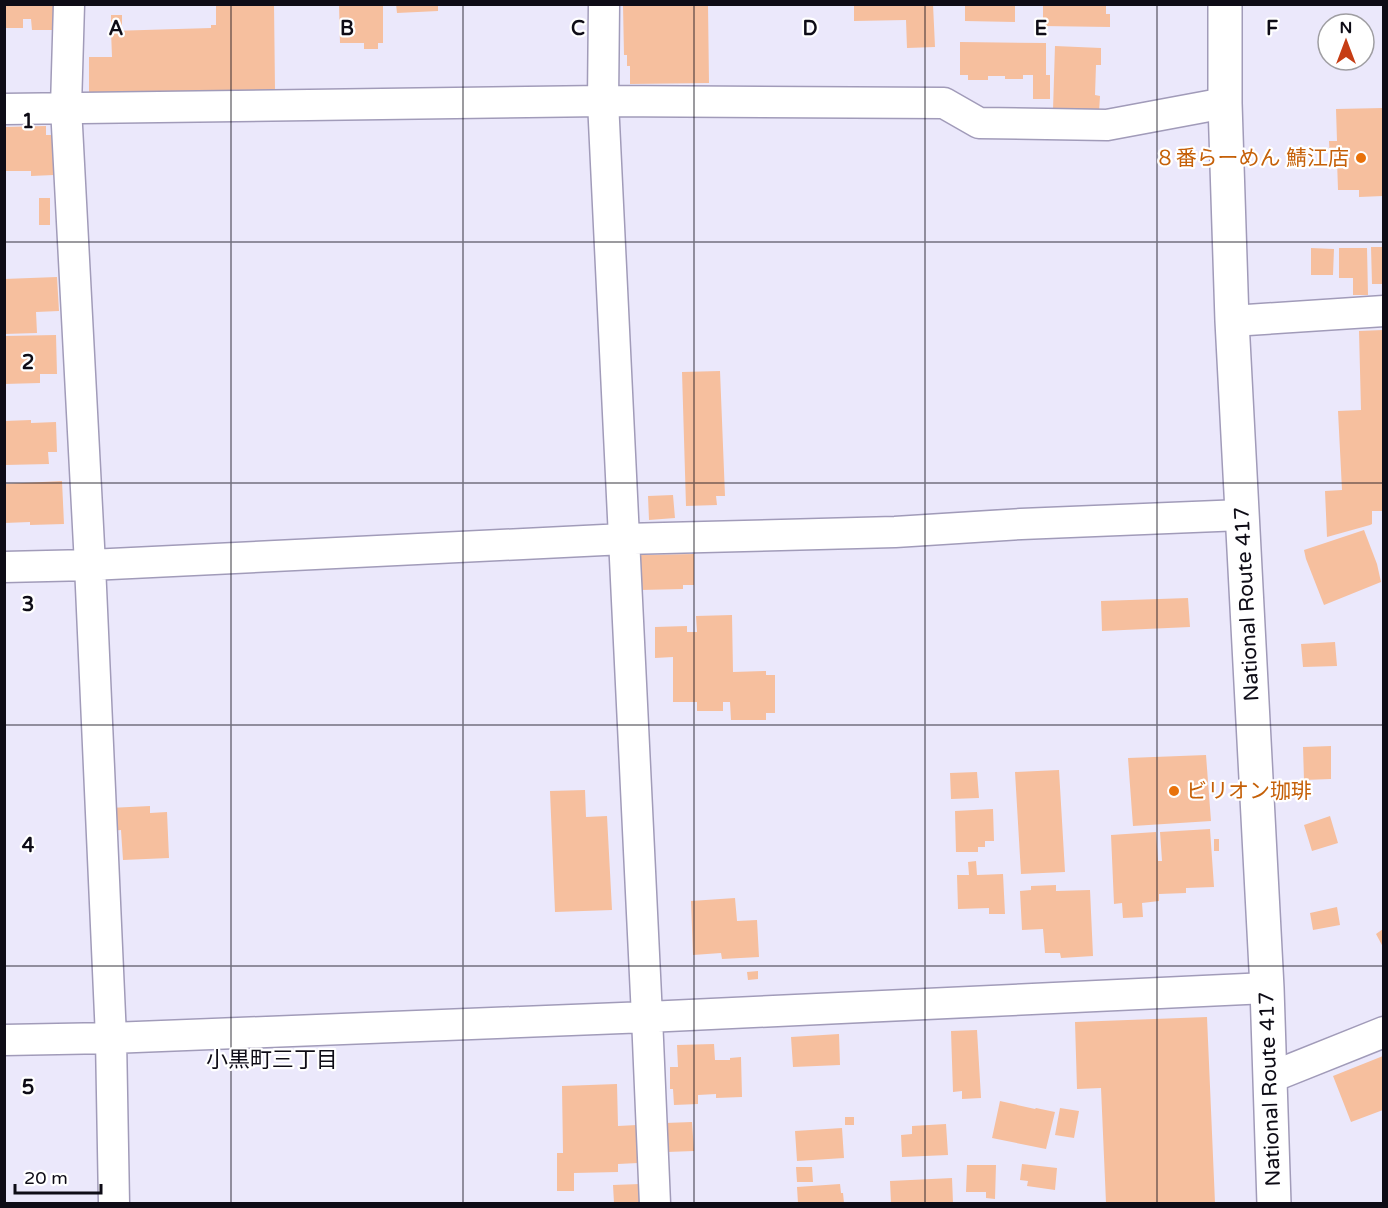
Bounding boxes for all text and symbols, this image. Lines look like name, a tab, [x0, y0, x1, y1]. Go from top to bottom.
north arrow	[1316, 12, 1376, 72]
text: A	[109, 17, 124, 41]
text: B	[340, 17, 354, 41]
text: C	[571, 17, 585, 41]
text: D	[802, 17, 818, 41]
text: E	[1035, 17, 1048, 41]
text: F	[1266, 17, 1278, 41]
text: N	[1340, 18, 1352, 38]
text: 1	[22, 110, 34, 134]
place label: ８番らーめん 鯖江店	[1155, 146, 1349, 171]
marker: ８番らーめん 鯖江店	[1354, 151, 1368, 165]
text: 2	[22, 351, 34, 375]
street label: National Route 417	[1229, 506, 1265, 702]
text: 3	[22, 593, 34, 617]
place label: ビリオン珈琲	[1186, 779, 1312, 804]
marker: ビリオン珈琲	[1167, 784, 1181, 798]
text: 4	[22, 834, 35, 858]
street label: National Route 417	[1254, 991, 1286, 1187]
district label: 小黒町三丁目	[206, 1047, 338, 1073]
text: 5	[22, 1076, 34, 1100]
scale bar	[15, 1157, 100, 1195]
text: 20 m	[24, 1167, 68, 1189]

